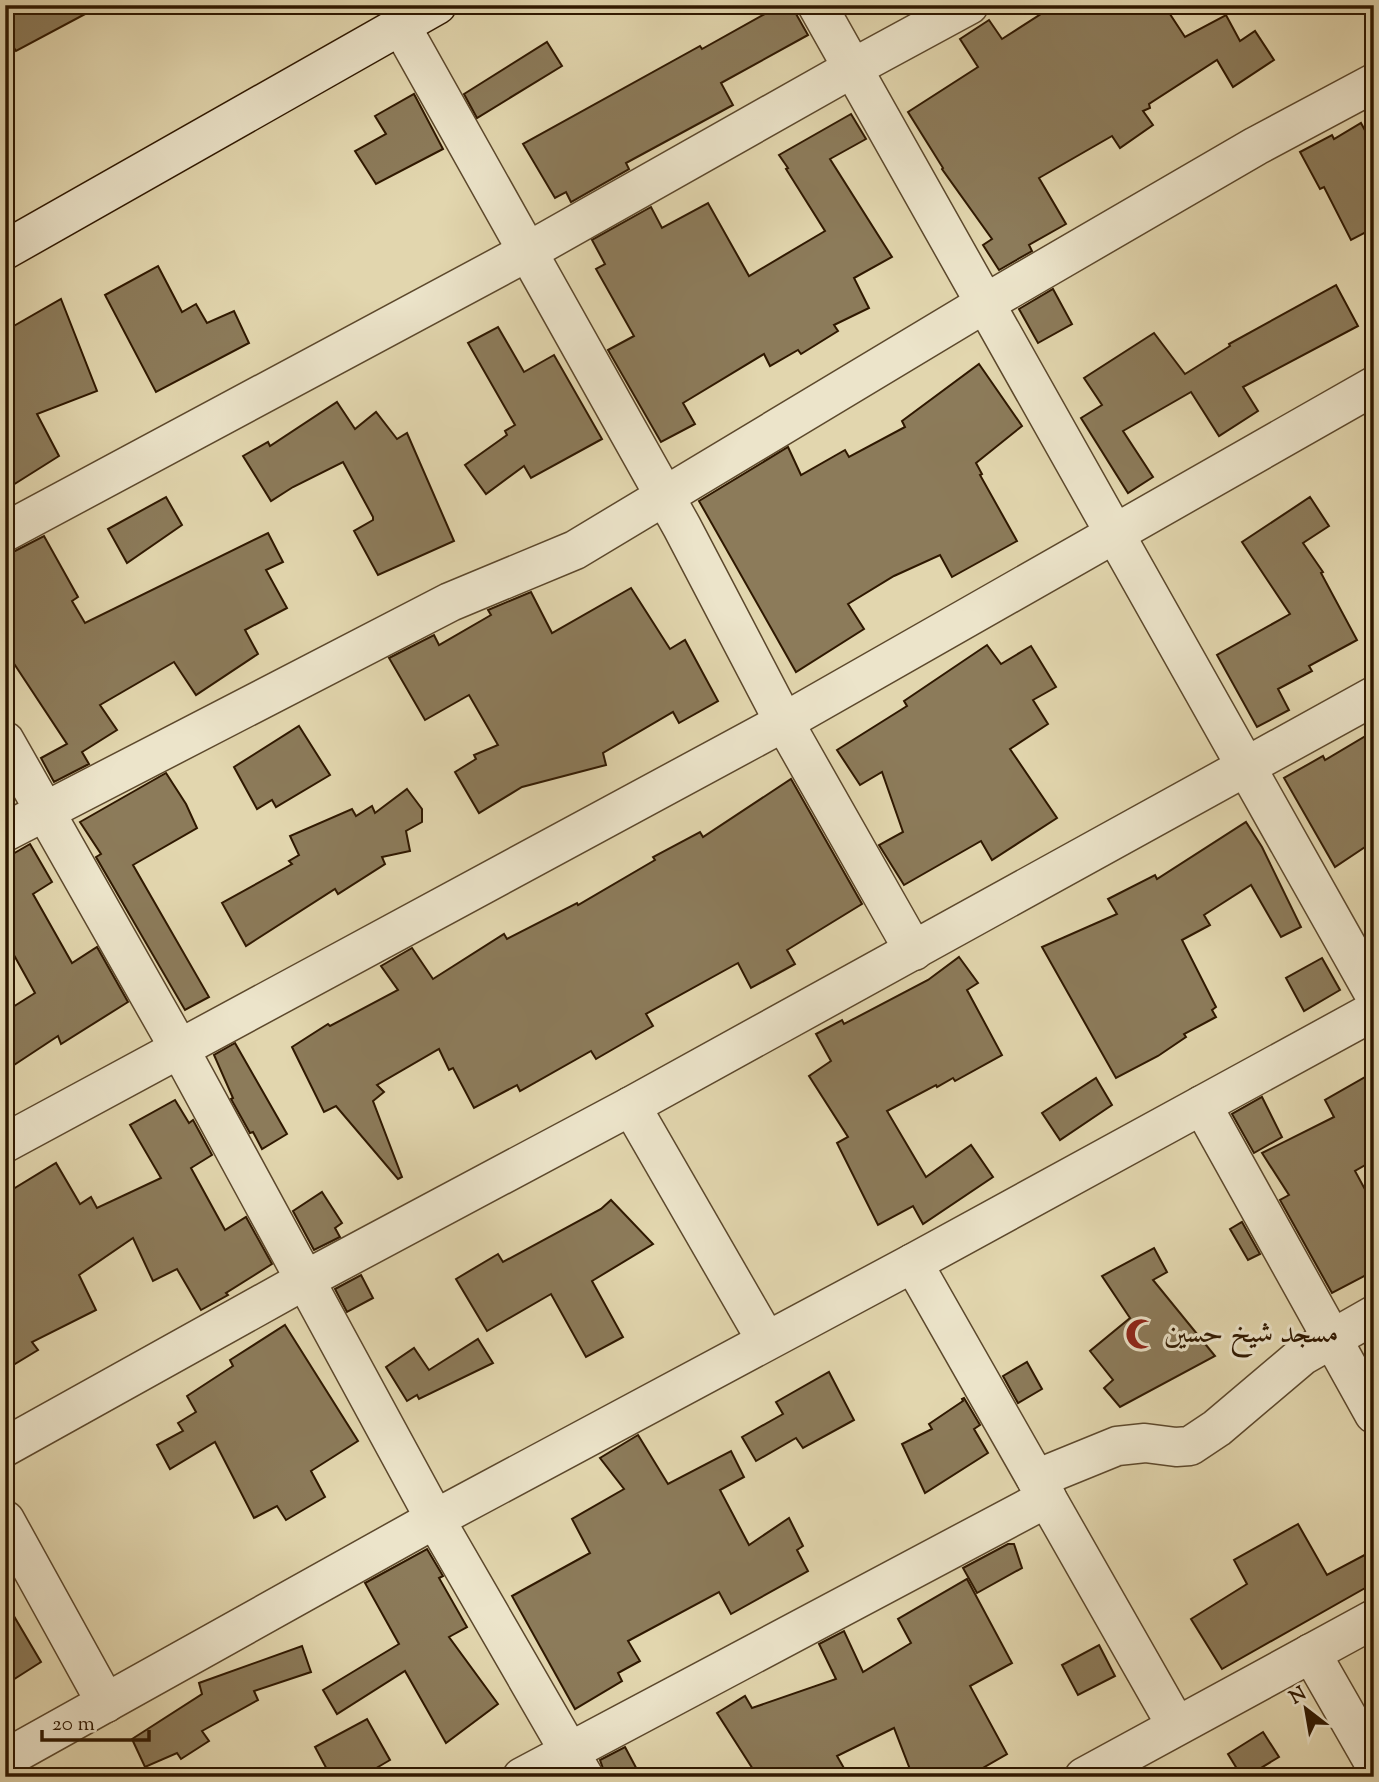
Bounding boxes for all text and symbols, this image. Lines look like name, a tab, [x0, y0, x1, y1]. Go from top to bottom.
place label: مسجد شيخ حسين	[1164, 1313, 1339, 1359]
mosque icon: مسجد شيخ حسين	[1124, 1317, 1158, 1351]
north arrow	[1270, 1674, 1340, 1744]
text: N	[1285, 1681, 1312, 1712]
scale bar	[42, 1698, 149, 1742]
text: 20 m	[52, 1710, 95, 1740]

